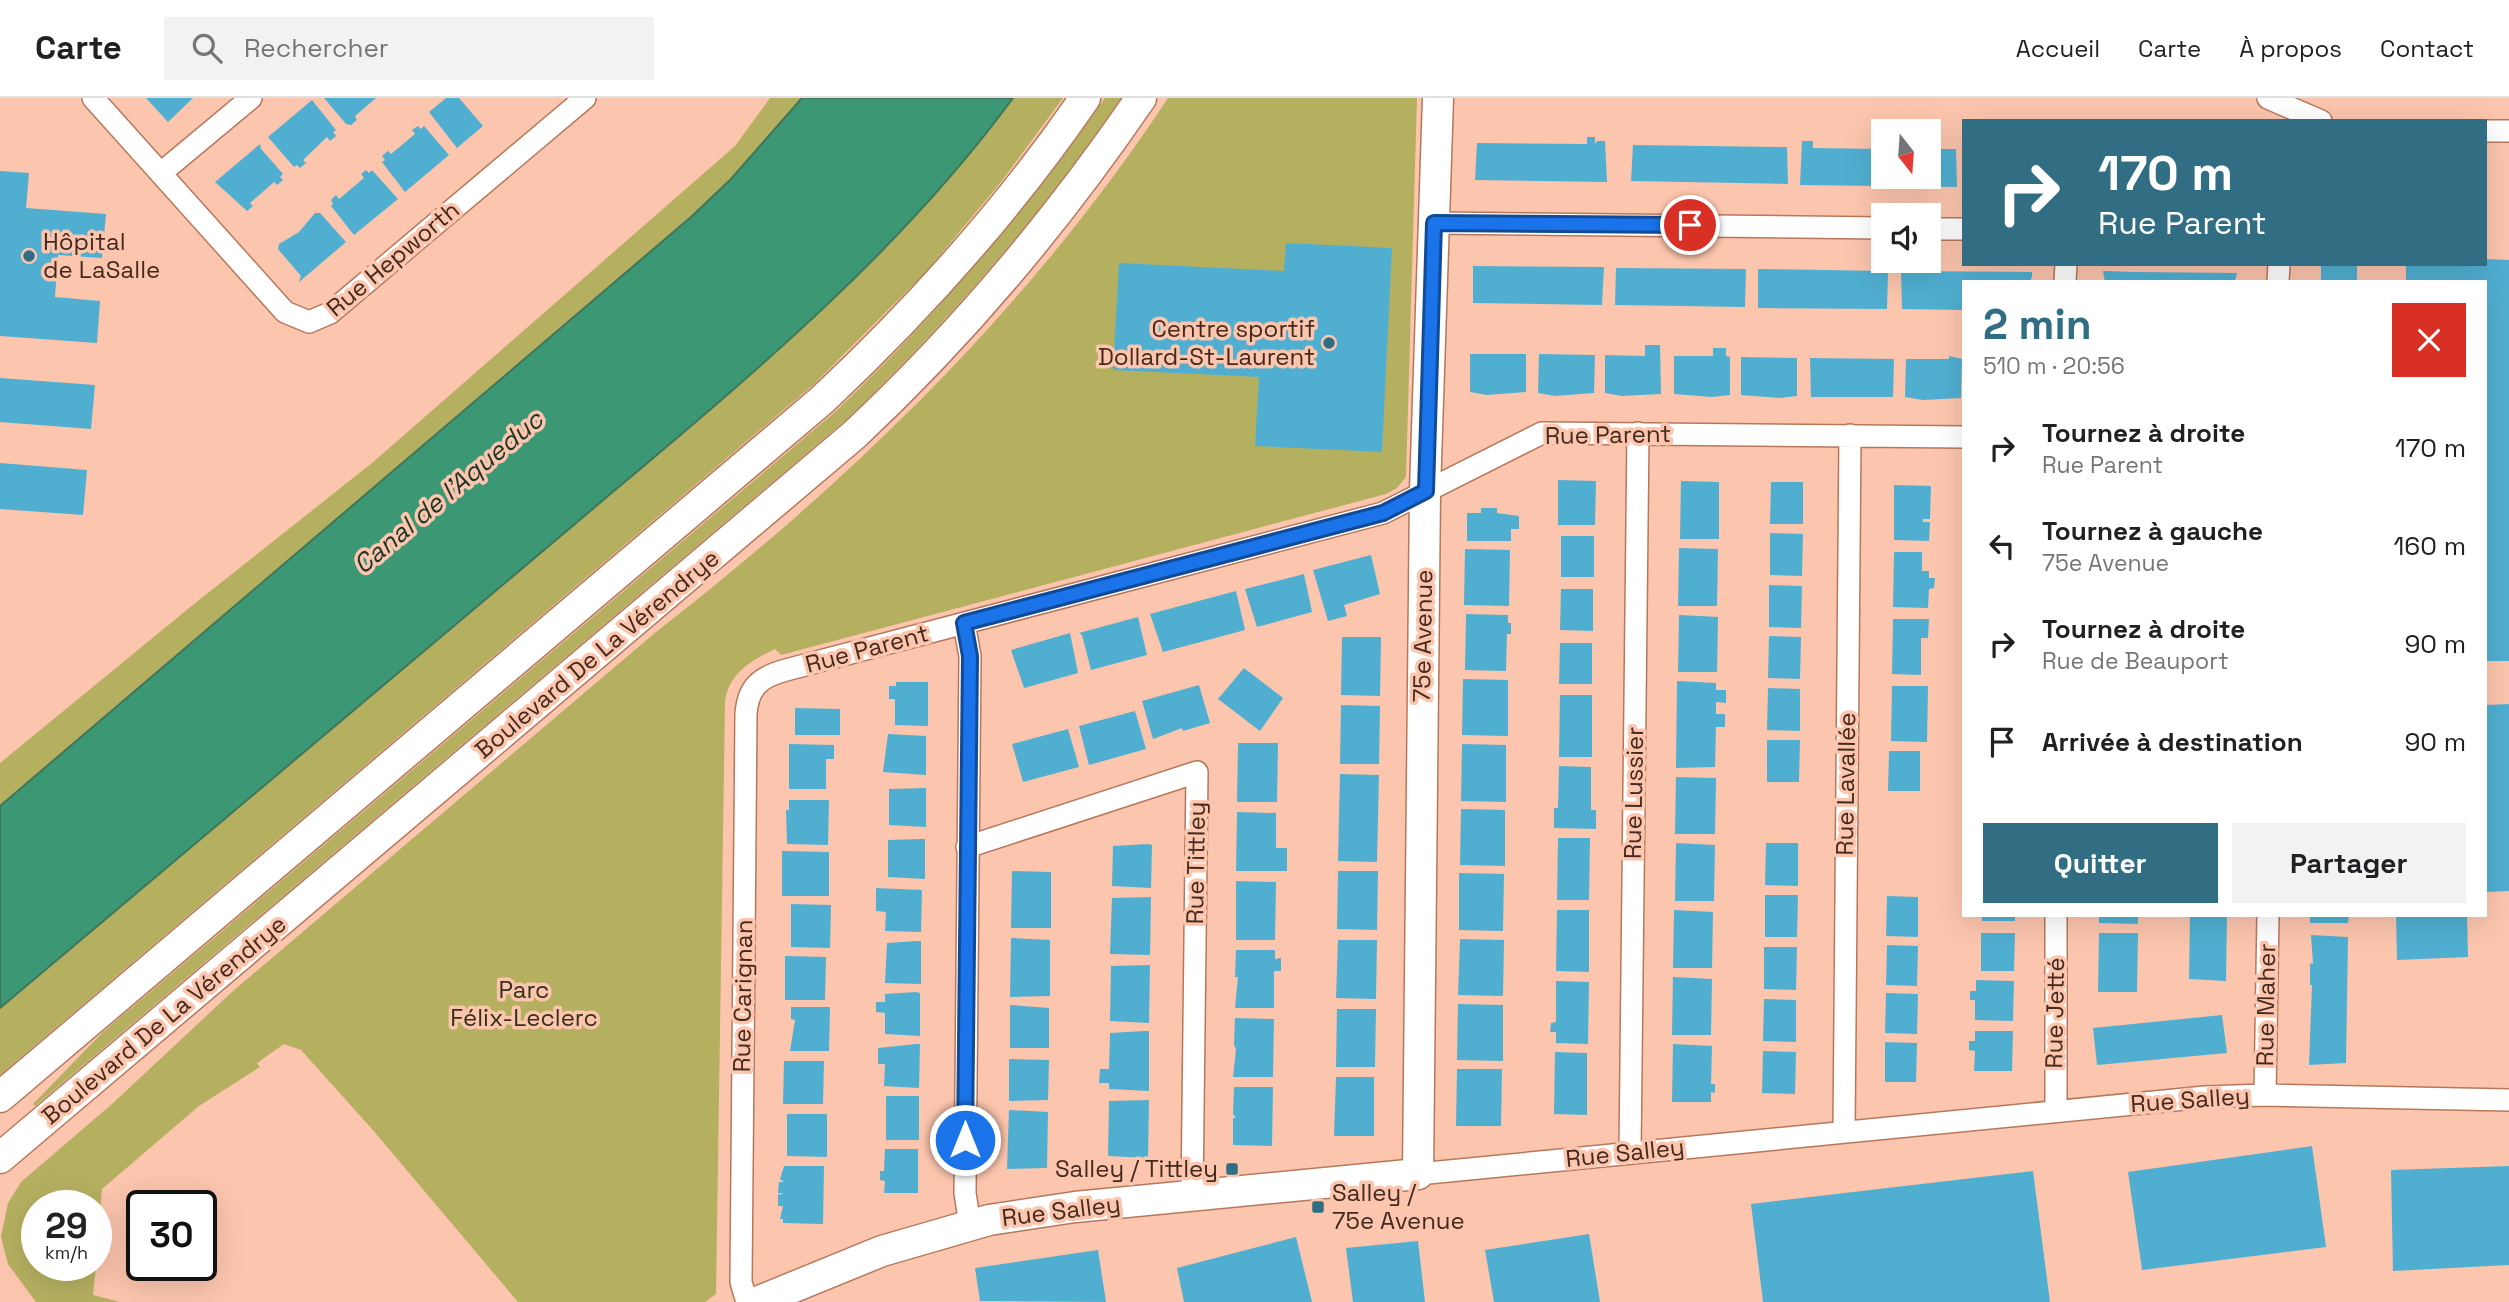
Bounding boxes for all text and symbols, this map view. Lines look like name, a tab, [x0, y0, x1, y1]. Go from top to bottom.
search box	[164, 17, 654, 80]
text: Carte	[35, 27, 122, 69]
icon: search	[188, 29, 226, 67]
text: Rechercher	[244, 31, 389, 65]
text: Accueil	[2016, 33, 2100, 64]
text: Carte	[2138, 33, 2201, 64]
text: À propos	[2239, 33, 2342, 64]
text: Contact	[2380, 33, 2474, 64]
north arrow	[1871, 119, 1941, 189]
map controls	[1871, 119, 1941, 273]
text: 170 m	[2098, 142, 2233, 204]
icon: right	[1983, 147, 2074, 238]
street label: Rue Hepworth	[320, 194, 465, 323]
pin	[1660, 195, 1720, 255]
button: sound	[1871, 203, 1941, 273]
text: Rue Parent	[2098, 203, 2267, 243]
icon: arrive	[1671, 206, 1709, 244]
place label: Hôpital de LaSalle	[43, 226, 160, 285]
marker: Hôpital de LaSalle	[21, 248, 37, 264]
text: 2 min	[1983, 298, 2092, 351]
button: close	[2392, 303, 2466, 377]
place label: Centre sportif Dollard-St-Laurent	[1098, 313, 1315, 372]
marker: Centre sportif Dollard-St-Laurent	[1321, 335, 1337, 351]
text: 510 m · 20:56	[1983, 351, 2125, 381]
water label: Canal de l'Aqueduc	[346, 402, 551, 581]
text: Tournez à droite	[2042, 416, 2245, 450]
street label: Rue Parent	[1545, 418, 1671, 451]
icon: right	[1983, 429, 2021, 467]
text: 170 m	[2395, 431, 2466, 465]
text: Rue Parent	[2042, 450, 2163, 480]
text: Tournez à gauche	[2042, 514, 2263, 548]
icon: left	[1983, 527, 2021, 565]
text: 160 m	[2394, 529, 2466, 563]
street label: Boulevard De La Vérendrye	[468, 542, 725, 765]
text: 75e Avenue	[2042, 548, 2169, 578]
street label: 75e Avenue	[1406, 569, 1439, 703]
text: Tournez à droite	[2042, 612, 2245, 646]
street label: Rue Parent	[802, 617, 932, 680]
icon: right	[1983, 625, 2021, 663]
text: 90 m	[2404, 627, 2466, 661]
text: Rue de Beauport	[2042, 646, 2229, 676]
street label: Rue Lavallée	[1829, 712, 1862, 856]
icon: arrive	[1983, 723, 2021, 761]
text: Arrivée à destination	[2042, 725, 2303, 759]
text: 90 m	[2404, 725, 2466, 759]
street label: Rue Lussier	[1617, 727, 1650, 859]
street label: Rue Tittley	[1179, 801, 1212, 925]
button: Quitter	[1983, 823, 2218, 903]
button: Partager	[2232, 823, 2466, 903]
street label: Boulevard De La Vérendrye	[35, 908, 292, 1131]
street label: Rue Carignan	[726, 919, 759, 1073]
street label: Rue Maher	[2249, 943, 2282, 1067]
street label: Rue Jetté	[2038, 957, 2071, 1069]
park label: Parc Félix-Leclerc	[450, 974, 598, 1033]
street label: Rue Salley	[2129, 1080, 2251, 1119]
position arrow	[928, 1103, 1002, 1177]
street label: Rue Salley	[1564, 1131, 1686, 1174]
place label: Salley / Tittley	[1055, 1153, 1218, 1184]
marker: Salley / Tittley	[1224, 1161, 1240, 1177]
place label: Salley / 75e Avenue	[1332, 1177, 1465, 1236]
street label: Rue Salley	[1000, 1188, 1122, 1233]
speed limit sign: 30	[126, 1190, 217, 1281]
marker: Salley / 75e Avenue	[1310, 1199, 1326, 1215]
text: 29	[45, 1204, 88, 1248]
text: km/h	[45, 1241, 88, 1264]

